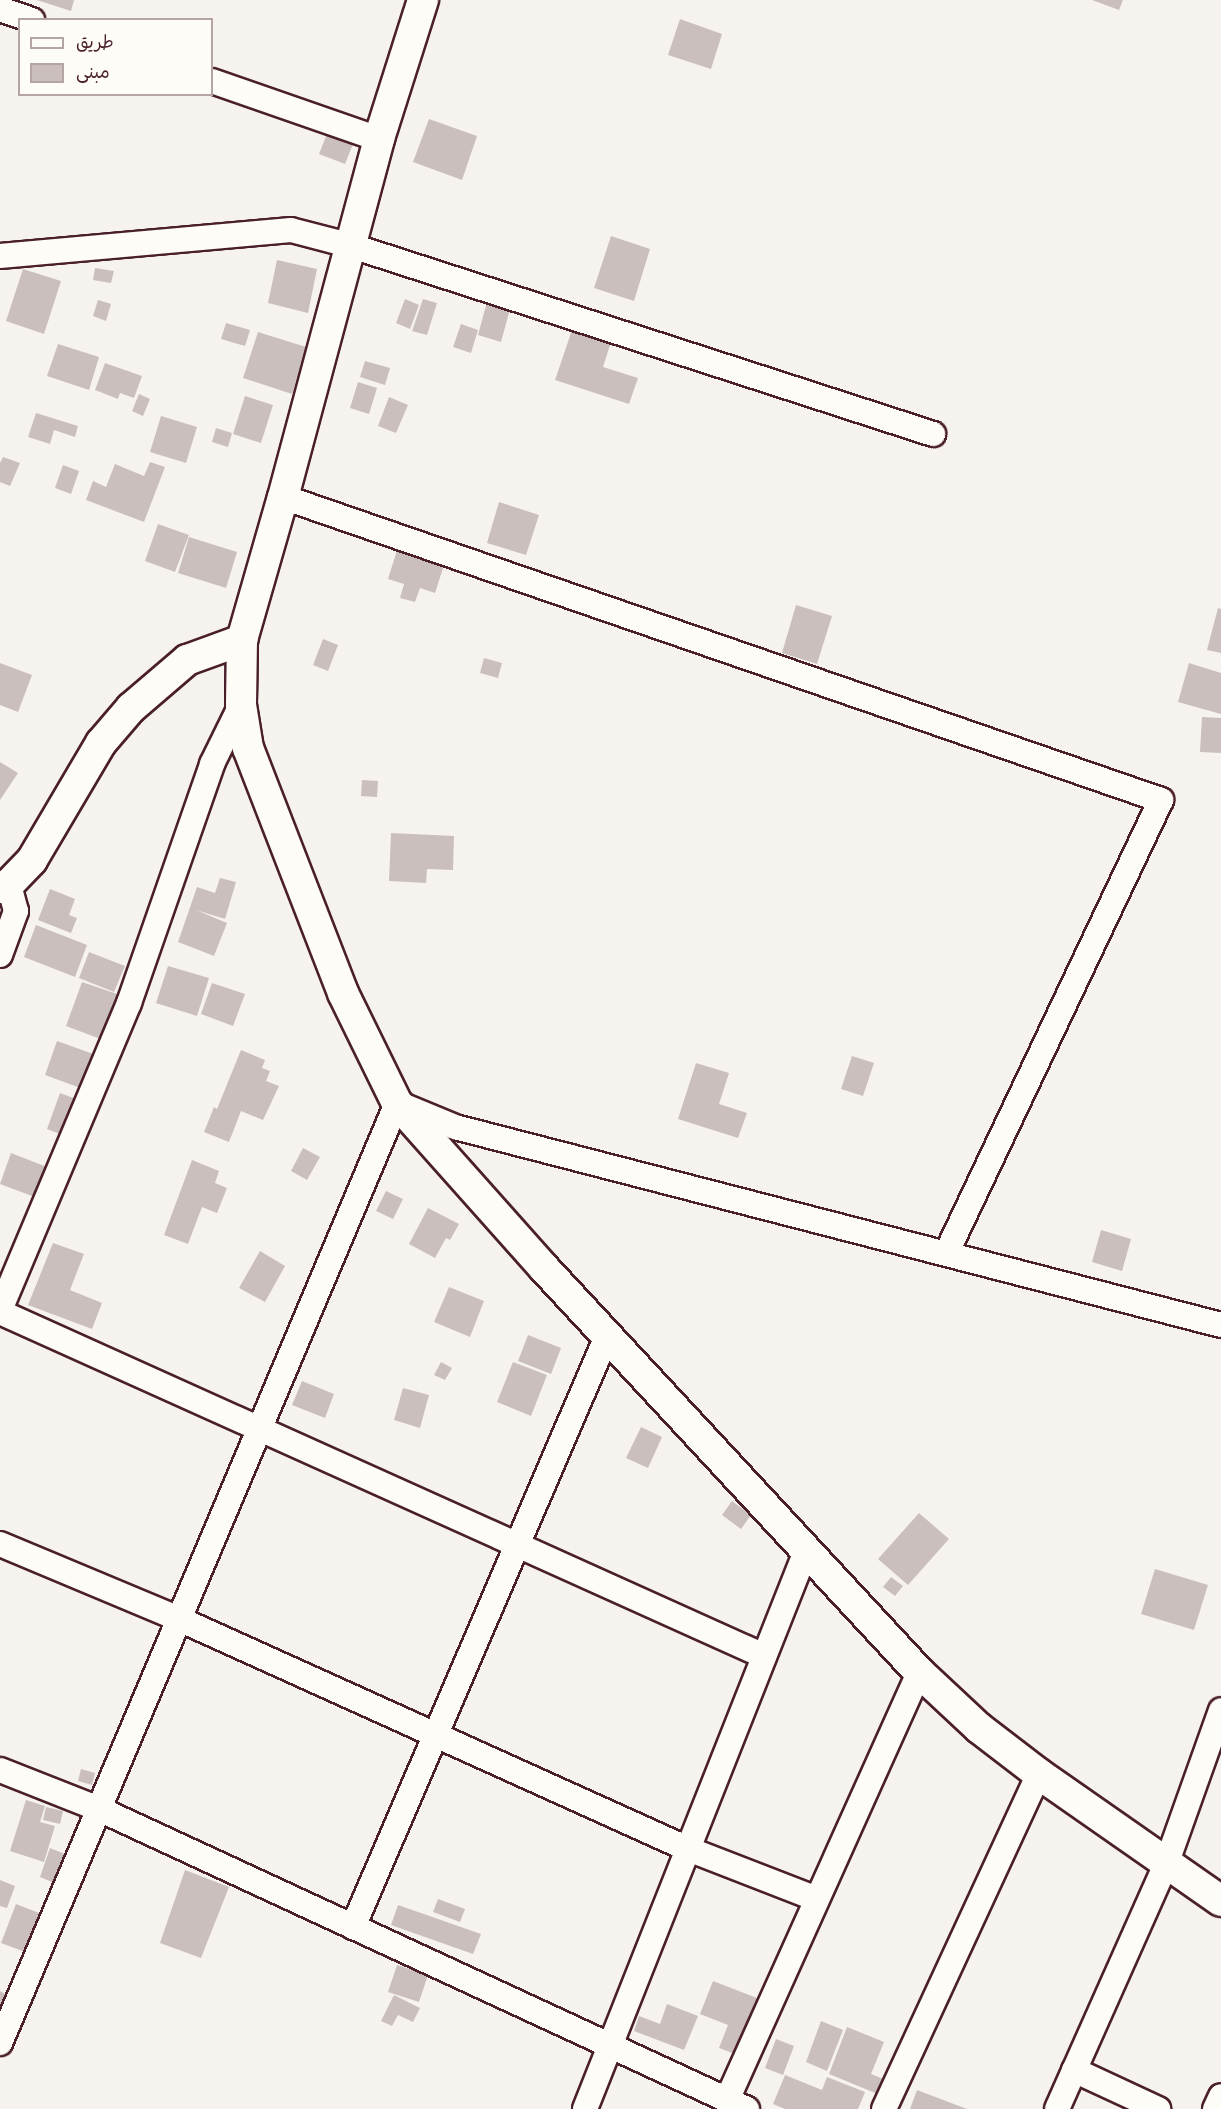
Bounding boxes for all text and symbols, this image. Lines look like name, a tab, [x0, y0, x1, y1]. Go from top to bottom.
legend	[18, 18, 213, 96]
text: طريق	[76, 29, 114, 58]
text: مبنى	[76, 59, 110, 88]

